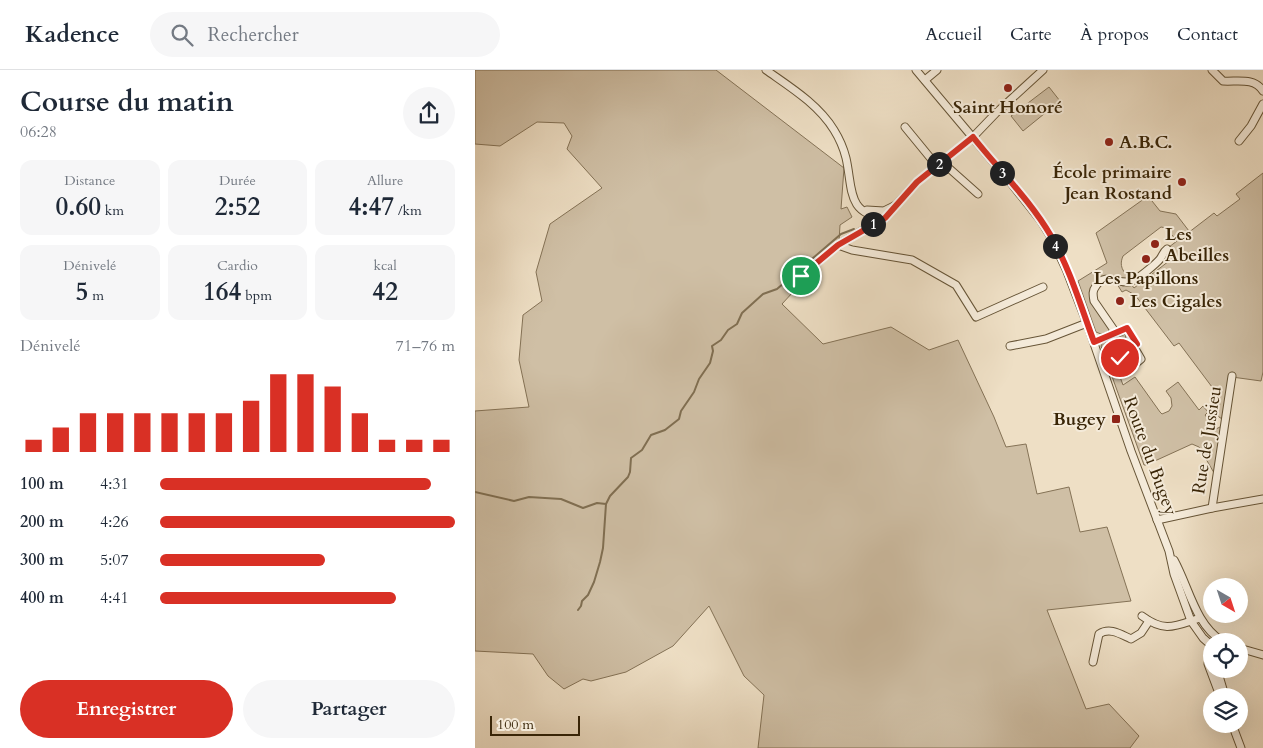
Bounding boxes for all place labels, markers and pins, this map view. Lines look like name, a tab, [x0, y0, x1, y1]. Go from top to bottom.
marker: Saint Honoré	[1002, 82, 1014, 94]
place label: Saint Honoré	[953, 95, 1063, 120]
place label: A.B.C.	[1119, 130, 1172, 155]
marker: A.B.C.	[1103, 136, 1115, 148]
pin: 2	[927, 152, 951, 176]
pin: 3	[989, 160, 1015, 186]
place label: École primaire Jean Rostand	[1052, 160, 1173, 206]
marker: École primaire Jean Rostand	[1176, 176, 1188, 188]
pin: 1	[861, 212, 885, 236]
place label: Les Abeilles	[1165, 222, 1229, 268]
pin: 4	[1043, 234, 1067, 258]
marker: Les Abeilles	[1149, 238, 1161, 250]
marker: Les Papillons	[1140, 253, 1152, 265]
pin	[780, 255, 822, 297]
place label: Les Papillons	[1094, 266, 1198, 291]
place label: Les Cigales	[1130, 289, 1222, 314]
marker: Les Cigales	[1114, 295, 1126, 307]
pin	[1099, 337, 1141, 379]
place label: Bugey	[1053, 407, 1107, 432]
marker: Bugey	[1110, 413, 1122, 425]

